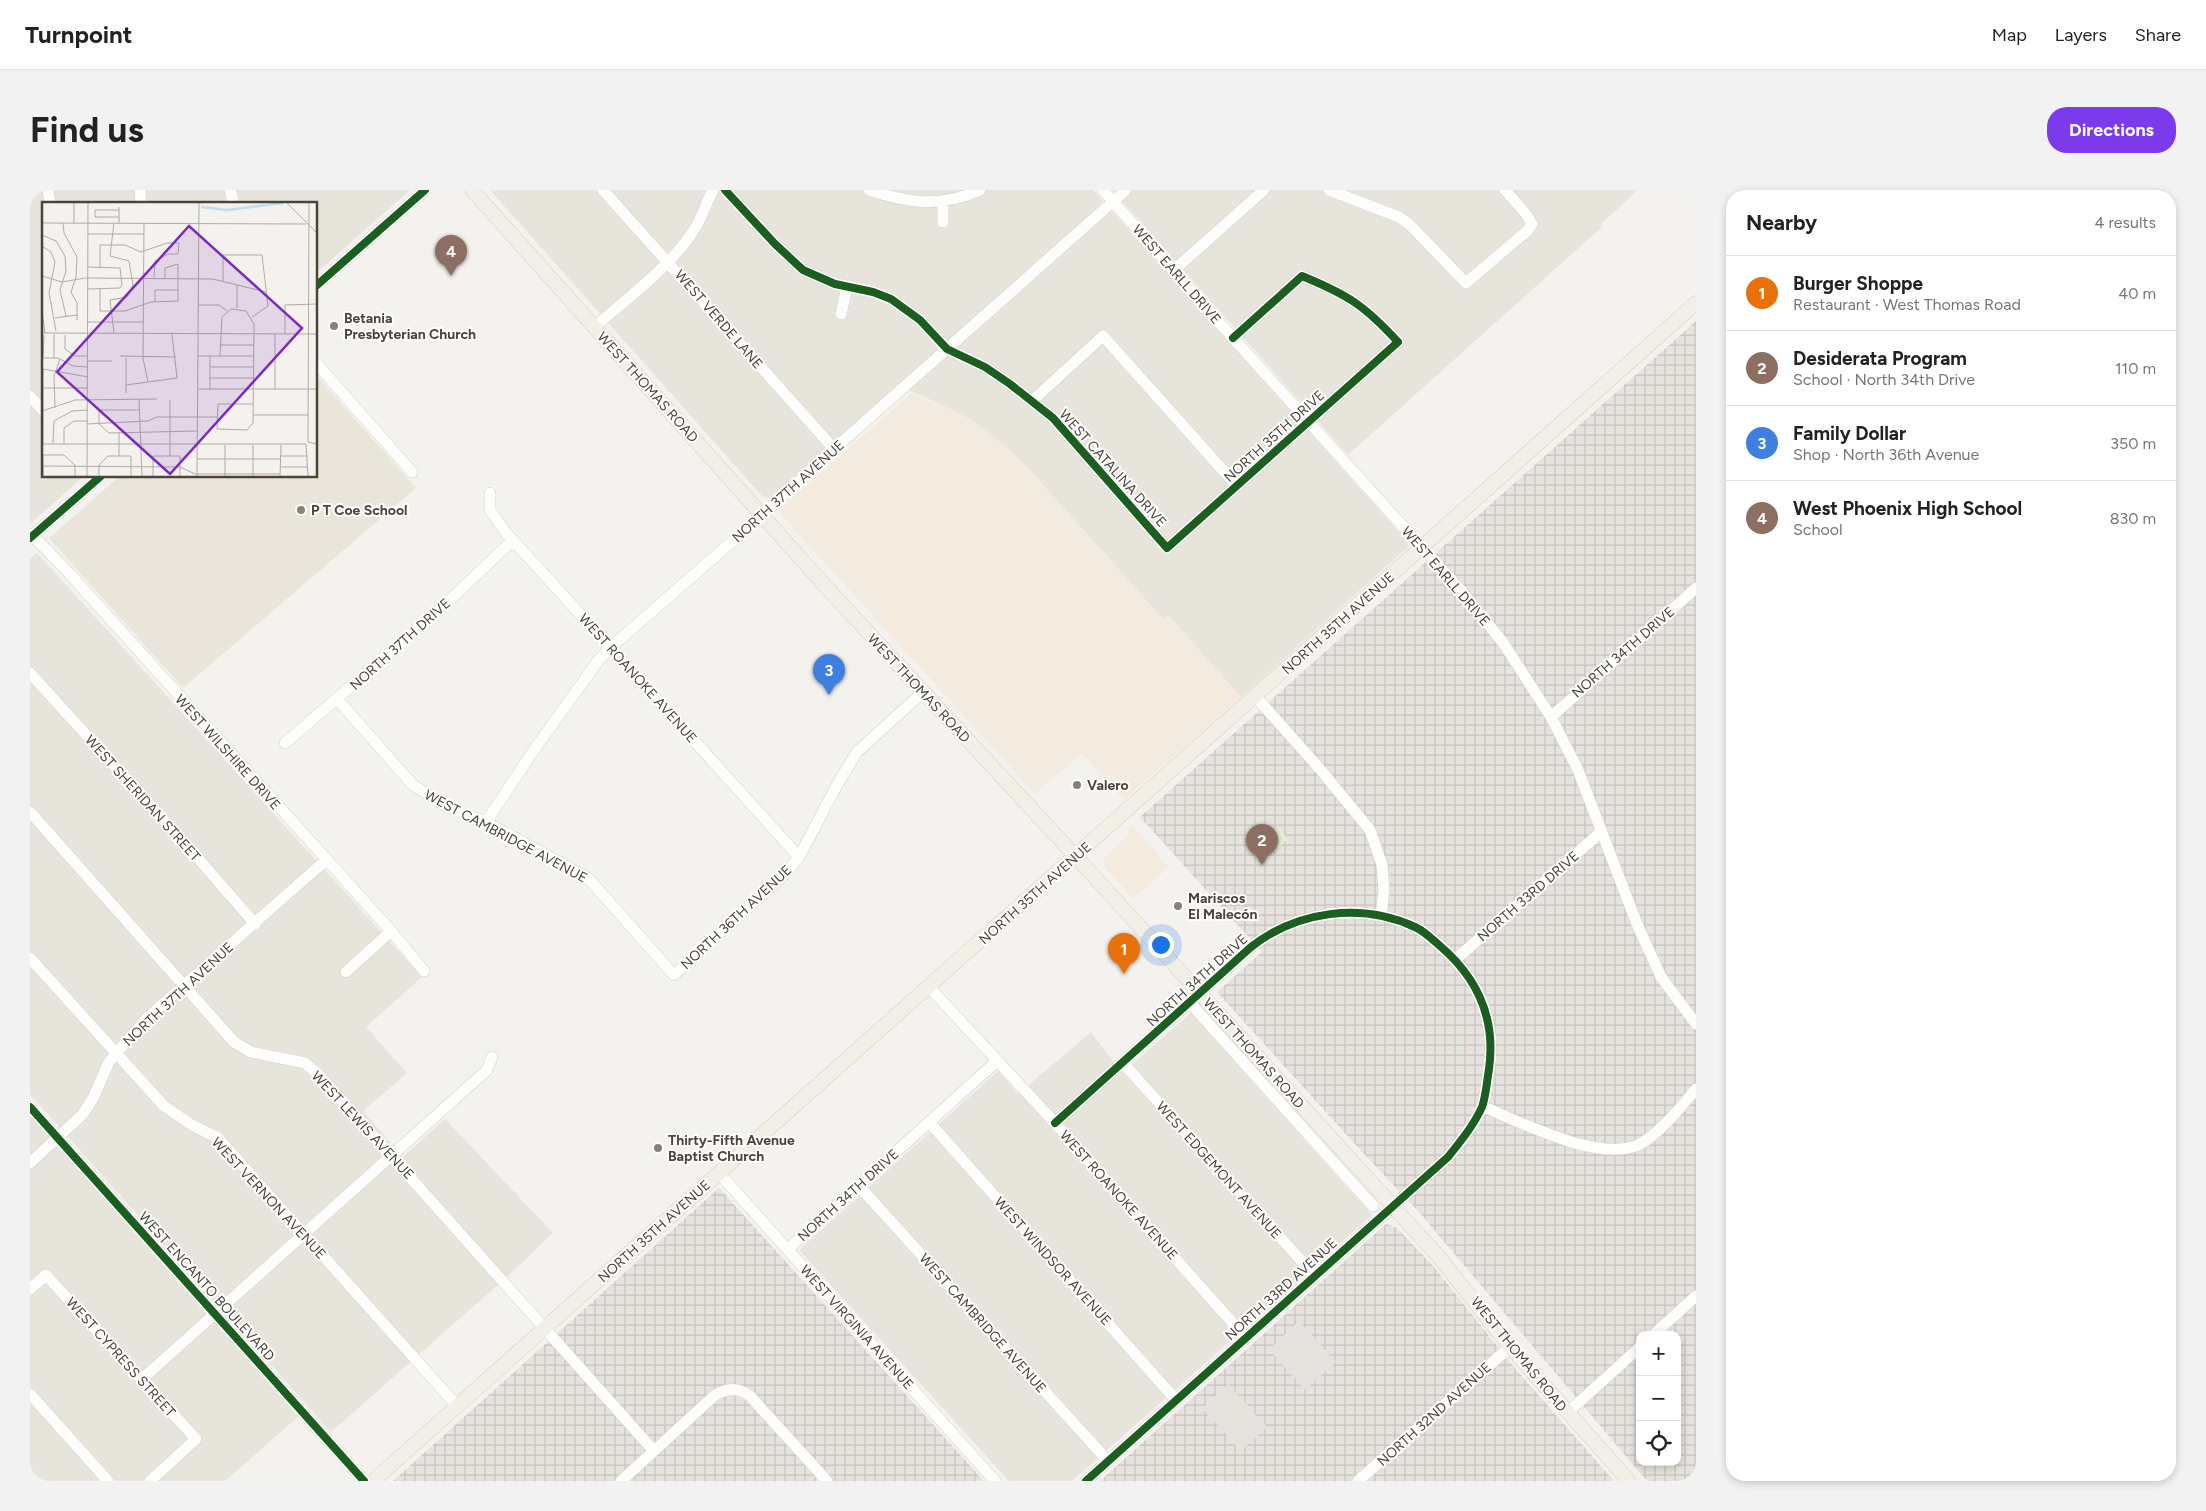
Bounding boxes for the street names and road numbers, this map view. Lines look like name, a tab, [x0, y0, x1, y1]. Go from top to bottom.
street label: WEST EARLL DRIVE	[1129, 221, 1224, 328]
street label: WEST VERDE LANE	[671, 266, 766, 372]
street label: WEST THOMAS ROAD	[594, 329, 702, 446]
street label: NORTH 35TH DRIVE	[1220, 387, 1328, 486]
street label: WEST CATALINA DRIVE	[1055, 406, 1170, 531]
street label: NORTH 37TH AVENUE	[729, 437, 848, 546]
street label: WEST EARLL DRIVE	[1398, 523, 1493, 630]
street label: NORTH 35TH AVENUE	[1279, 568, 1398, 678]
street label: NORTH 37TH DRIVE	[347, 595, 454, 694]
street label: NORTH 34TH DRIVE	[1569, 603, 1678, 702]
street label: WEST ROANOKE AVENUE	[575, 610, 700, 747]
street label: WEST THOMAS ROAD	[864, 630, 974, 746]
street label: WEST WILSHIRE DRIVE	[171, 691, 284, 814]
street label: WEST SHERIDAN STREET	[81, 732, 204, 865]
street label: WEST CAMBRIDGE AVENUE	[421, 786, 590, 887]
street label: NORTH 35TH AVENUE	[976, 838, 1095, 948]
street label: NORTH 33RD DRIVE	[1474, 848, 1583, 945]
street label: NORTH 36TH AVENUE	[677, 862, 795, 973]
street label: NORTH 34TH DRIVE	[1143, 930, 1251, 1030]
street label: NORTH 37TH AVENUE	[120, 939, 237, 1050]
street label: WEST THOMAS ROAD	[1200, 995, 1308, 1112]
street label: WEST LEWIS AVENUE	[308, 1068, 417, 1183]
street label: WEST EDGEMONT AVENUE	[1152, 1098, 1285, 1243]
street label: WEST ROANOKE AVENUE	[1056, 1127, 1181, 1264]
street label: WEST VERNON AVENUE	[208, 1134, 329, 1263]
street label: NORTH 34TH DRIVE	[794, 1145, 902, 1245]
street label: NORTH 35TH AVENUE	[595, 1176, 714, 1286]
street label: WEST WINDSOR AVENUE	[991, 1194, 1115, 1329]
street label: WEST ENCANTO BOULEVARD	[135, 1208, 278, 1364]
street label: NORTH 33RD AVENUE	[1222, 1235, 1341, 1344]
street label: WEST CAMBRIDGE AVENUE	[915, 1250, 1050, 1397]
street label: WEST VIRGINIA AVENUE	[796, 1262, 917, 1393]
street label: WEST CYPRESS STREET	[62, 1294, 179, 1421]
street label: WEST THOMAS ROAD	[1467, 1294, 1570, 1415]
street label: NORTH 32ND AVENUE	[1374, 1359, 1495, 1470]

